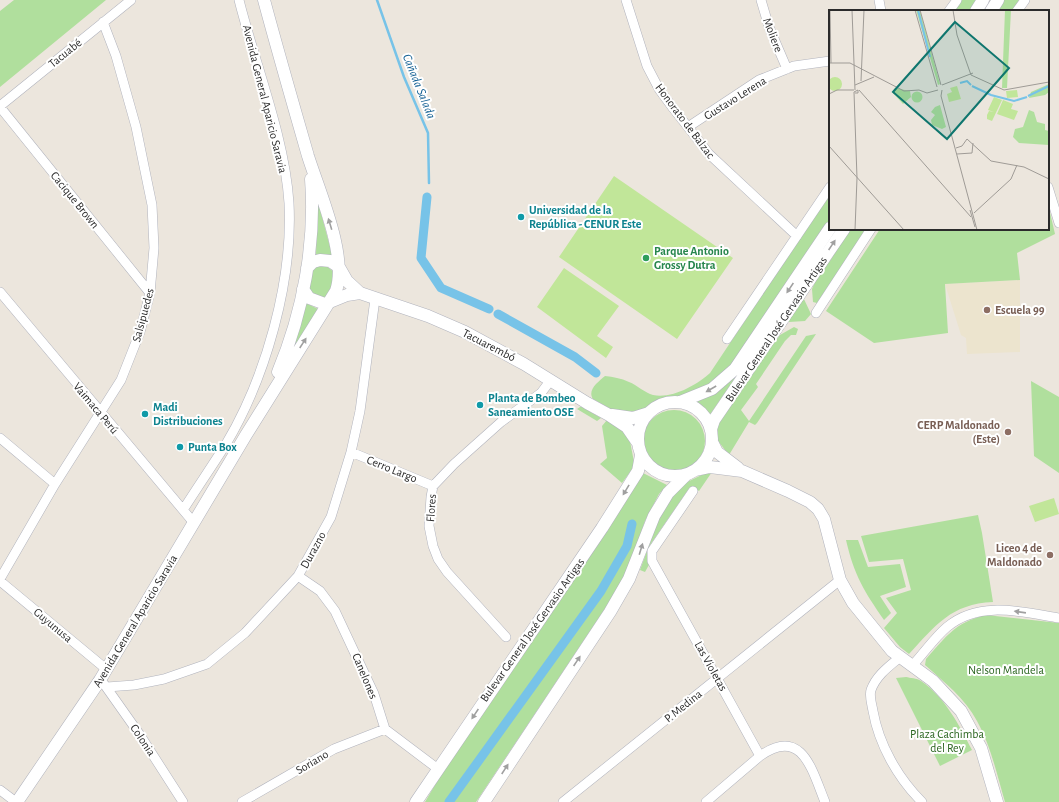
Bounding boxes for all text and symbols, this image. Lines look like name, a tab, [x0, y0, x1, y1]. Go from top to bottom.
inset map	[829, 10, 1049, 230]
street label: Moliere	[761, 16, 785, 54]
street label: Avenida General Aparicio Saravia	[241, 24, 289, 175]
street label: Tacuabé	[46, 36, 84, 70]
water label: Cañada Salada	[400, 52, 438, 121]
street label: Gustavo Lerena	[702, 74, 769, 122]
street label: Honorato de Balzac	[653, 81, 717, 161]
street label: Cacique Brown	[49, 169, 101, 231]
place label: Universidad de la República - CENUR Este	[529, 204, 642, 230]
marker: Universidad de la República - CENUR Este	[516, 212, 526, 222]
one-way arrow	[327, 218, 333, 230]
one-way arrow	[829, 240, 836, 251]
place label: Parque Antonio Grossy Dutra	[654, 245, 729, 272]
marker: Parque Antonio Grossy Dutra	[641, 253, 651, 263]
street label: Bulevar General José Gervasio Artigas	[723, 254, 829, 404]
one-way arrow	[786, 282, 794, 293]
street label: Salsipuedes	[130, 287, 156, 343]
place label: Escuela 99	[995, 304, 1045, 316]
marker: Escuela 99	[982, 305, 992, 315]
street label: Tacuarembó	[461, 327, 518, 364]
one-way arrow	[299, 338, 307, 348]
street label: Vaimaca Perú	[71, 380, 121, 436]
one-way arrow	[705, 386, 716, 392]
place label: Planta de Bombeo Saneamiento OSE	[488, 392, 576, 418]
marker: Planta de Bombeo Saneamiento OSE	[475, 400, 485, 410]
place label: Madi Distribuciones	[153, 401, 223, 427]
marker: Madi Distribuciones	[140, 409, 150, 419]
place label: CERP Maldonado (Este)	[917, 419, 1000, 446]
marker: CERP Maldonado (Este)	[1003, 427, 1013, 437]
place label: Punta Box	[188, 441, 237, 453]
marker: Punta Box	[175, 442, 185, 452]
street label: Cerro Largo	[365, 453, 419, 485]
one-way arrow	[623, 484, 630, 496]
street label: Flores	[424, 494, 438, 522]
street label: Durazno	[298, 529, 328, 570]
one-way arrow	[638, 542, 644, 554]
place label: Liceo 4 de Maldonado	[987, 542, 1042, 568]
marker: Liceo 4 de Maldonado	[1045, 550, 1055, 560]
street label: Avenida General Aparicio Saravia	[91, 552, 180, 689]
street label: Bulevar General José Gervasio Artigas	[478, 556, 586, 704]
street label: Guyunusa	[31, 606, 75, 646]
one-way arrow	[1014, 609, 1026, 615]
street label: Las Violetas	[692, 639, 730, 693]
street label: Canelones	[350, 651, 380, 701]
one-way arrow	[573, 656, 581, 666]
park label: Nelson Mandela	[968, 664, 1044, 676]
street label: P. Medina	[662, 687, 704, 725]
one-way arrow	[471, 709, 479, 719]
street label: Colonia	[128, 722, 158, 758]
park label: Plaza Cachimba del Rey	[910, 728, 984, 755]
street label: Soriano	[294, 748, 330, 776]
one-way arrow	[501, 764, 509, 774]

